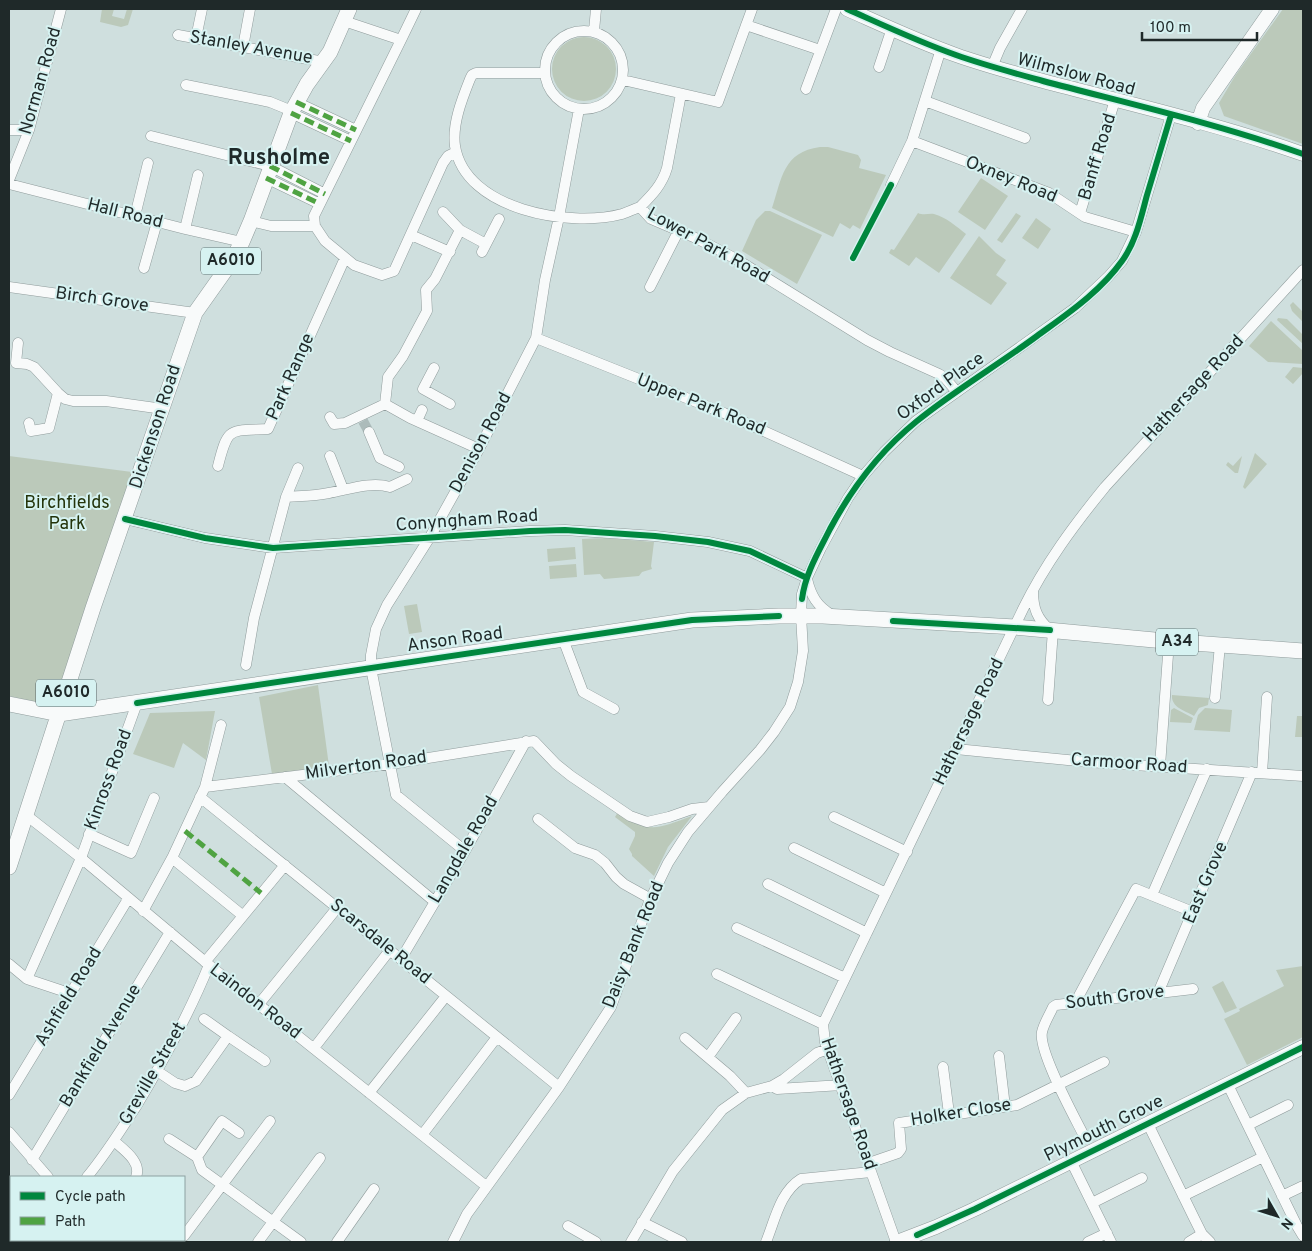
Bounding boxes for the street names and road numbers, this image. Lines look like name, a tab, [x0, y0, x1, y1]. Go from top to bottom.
street label: Norman Road	[15, 25, 67, 137]
street label: Stanley Avenue	[188, 26, 314, 70]
street label: Wilmslow Road	[1014, 48, 1138, 102]
street label: Banff Road	[1074, 111, 1122, 203]
street label: Oxney Road	[962, 151, 1060, 209]
street label: Hall Road	[85, 194, 165, 234]
street label: Lower Park Road	[643, 203, 773, 289]
road number: A6010	[201, 248, 261, 274]
street label: Birch Grove	[54, 282, 150, 318]
street label: Park Range	[262, 330, 320, 424]
street label: Hathersage Road	[1138, 331, 1250, 447]
street label: Oxford Place	[893, 347, 989, 427]
street label: Dickenson Road	[125, 362, 187, 492]
street label: Upper Park Road	[633, 369, 769, 441]
street label: Denison Road	[445, 389, 517, 497]
street label: Conyngham Road	[395, 505, 539, 537]
street label: Anson Road	[406, 622, 504, 658]
road number: A34	[1156, 628, 1198, 656]
street label: Hathersage Road	[928, 655, 1010, 789]
road number: A6010	[36, 680, 96, 706]
street label: Kinross Road	[80, 726, 138, 834]
street label: Milverton Road	[304, 746, 428, 786]
street label: Carmoor Road	[1070, 748, 1188, 780]
street label: Langdale Road	[424, 792, 504, 908]
street label: East Grove	[1178, 838, 1234, 928]
street label: Daisy Bank Road	[598, 878, 670, 1012]
street label: Scarsdale Road	[325, 894, 435, 990]
street label: Ashfield Road	[30, 943, 108, 1051]
street label: Laindon Road	[204, 959, 306, 1045]
street label: Bankfield Avenue	[55, 980, 147, 1112]
street label: South Grove	[1064, 981, 1166, 1015]
street label: Greville Street	[114, 1018, 192, 1130]
street label: Hathersage Road	[815, 1035, 881, 1173]
street label: Plymouth Grove	[1041, 1090, 1167, 1168]
street label: Holker Close	[909, 1094, 1013, 1132]

